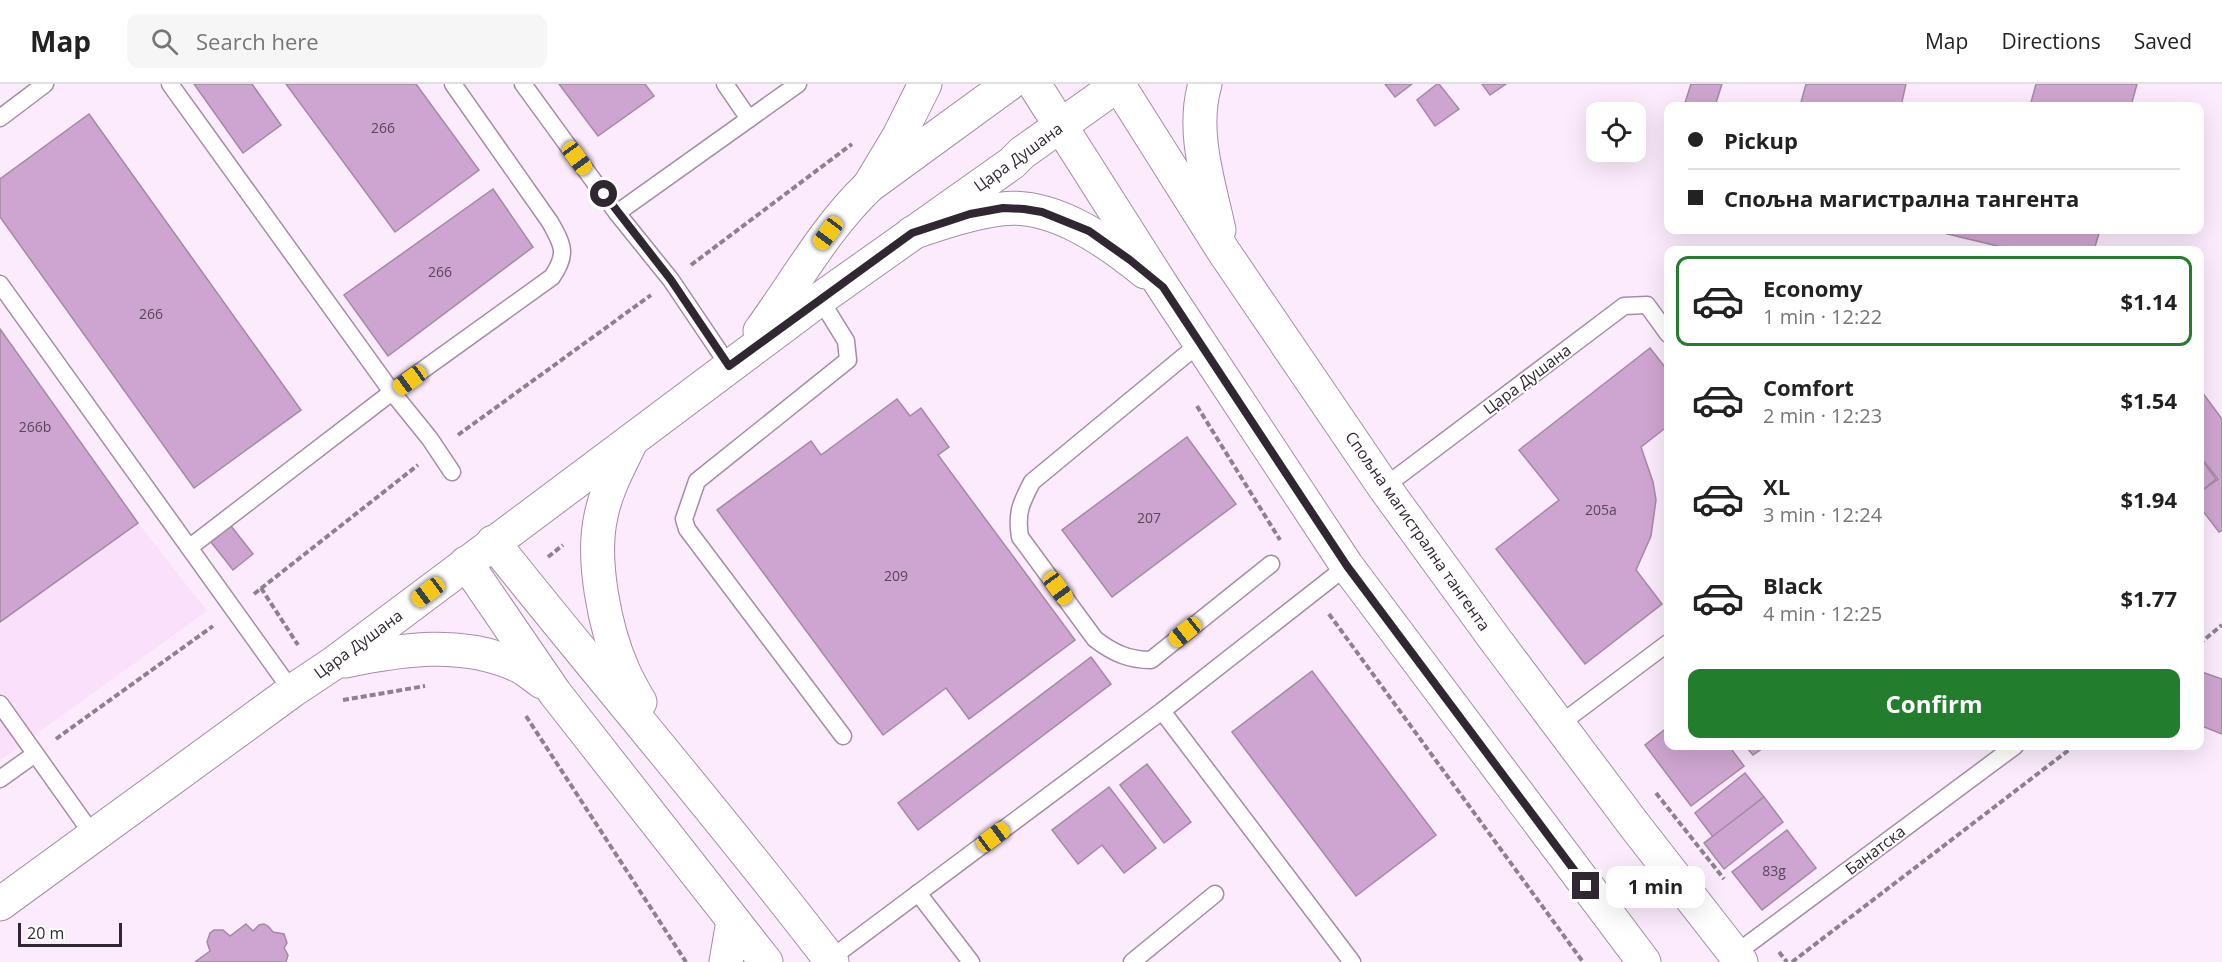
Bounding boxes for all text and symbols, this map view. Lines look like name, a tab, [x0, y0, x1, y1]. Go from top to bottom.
search box	[127, 14, 547, 68]
text: Map	[30, 22, 91, 60]
icon: search	[148, 25, 181, 58]
text: Search here	[196, 26, 319, 56]
text: Map	[1925, 27, 1968, 55]
text: Directions	[2001, 27, 2101, 55]
text: Saved	[2134, 27, 2192, 55]
map controls	[1586, 102, 1646, 162]
button: locate	[1586, 102, 1646, 162]
street label: Цара Душана	[969, 117, 1067, 197]
house number: 266	[371, 118, 395, 137]
text: Pickup	[1724, 125, 1798, 155]
car	[559, 138, 595, 178]
route start	[590, 180, 617, 207]
text: Спољна магистрална тангента	[1724, 183, 2079, 213]
car	[810, 213, 846, 253]
house number: 266	[428, 262, 452, 281]
text: Economy	[1763, 273, 1862, 303]
icon: car	[1691, 274, 1745, 328]
text: $1.14	[2120, 286, 2177, 316]
text: 1 min · 12:22	[1763, 303, 1882, 330]
house number: 266	[139, 304, 163, 323]
street label: Цара Душана	[1479, 339, 1575, 419]
car	[390, 362, 430, 398]
text: Comfort	[1763, 372, 1854, 402]
icon: car	[1691, 373, 1745, 427]
text: $1.54	[2120, 385, 2177, 415]
text: 2 min · 12:23	[1763, 402, 1882, 429]
house number: 266b	[19, 417, 51, 436]
street label: Спољна магистрална тангента	[1340, 427, 1496, 635]
text: XL	[1763, 471, 1790, 501]
icon: car	[1691, 472, 1745, 526]
text: $1.94	[2120, 484, 2177, 514]
house number: 205a	[1585, 500, 1617, 519]
text: 3 min · 12:24	[1763, 501, 1882, 528]
house number: 207	[1137, 508, 1161, 527]
house number: 209	[884, 566, 908, 585]
car	[1040, 568, 1076, 608]
text: Black	[1763, 570, 1823, 600]
icon: car	[1691, 571, 1745, 625]
car	[408, 574, 448, 610]
text: $1.77	[2120, 583, 2177, 613]
text: 4 min · 12:25	[1763, 600, 1882, 627]
street label: Цара Душана	[309, 604, 407, 684]
car	[1165, 614, 1205, 650]
button: Confirm	[1688, 669, 2180, 738]
car	[973, 819, 1013, 855]
street label: Банатска	[1840, 820, 1910, 880]
house number: 83g	[1762, 861, 1786, 880]
callout: 1 min	[1607, 865, 1706, 907]
route end	[1572, 872, 1599, 899]
text: 1 min	[1628, 873, 1683, 900]
scale bar	[18, 920, 122, 948]
text: 20 m	[27, 922, 64, 944]

